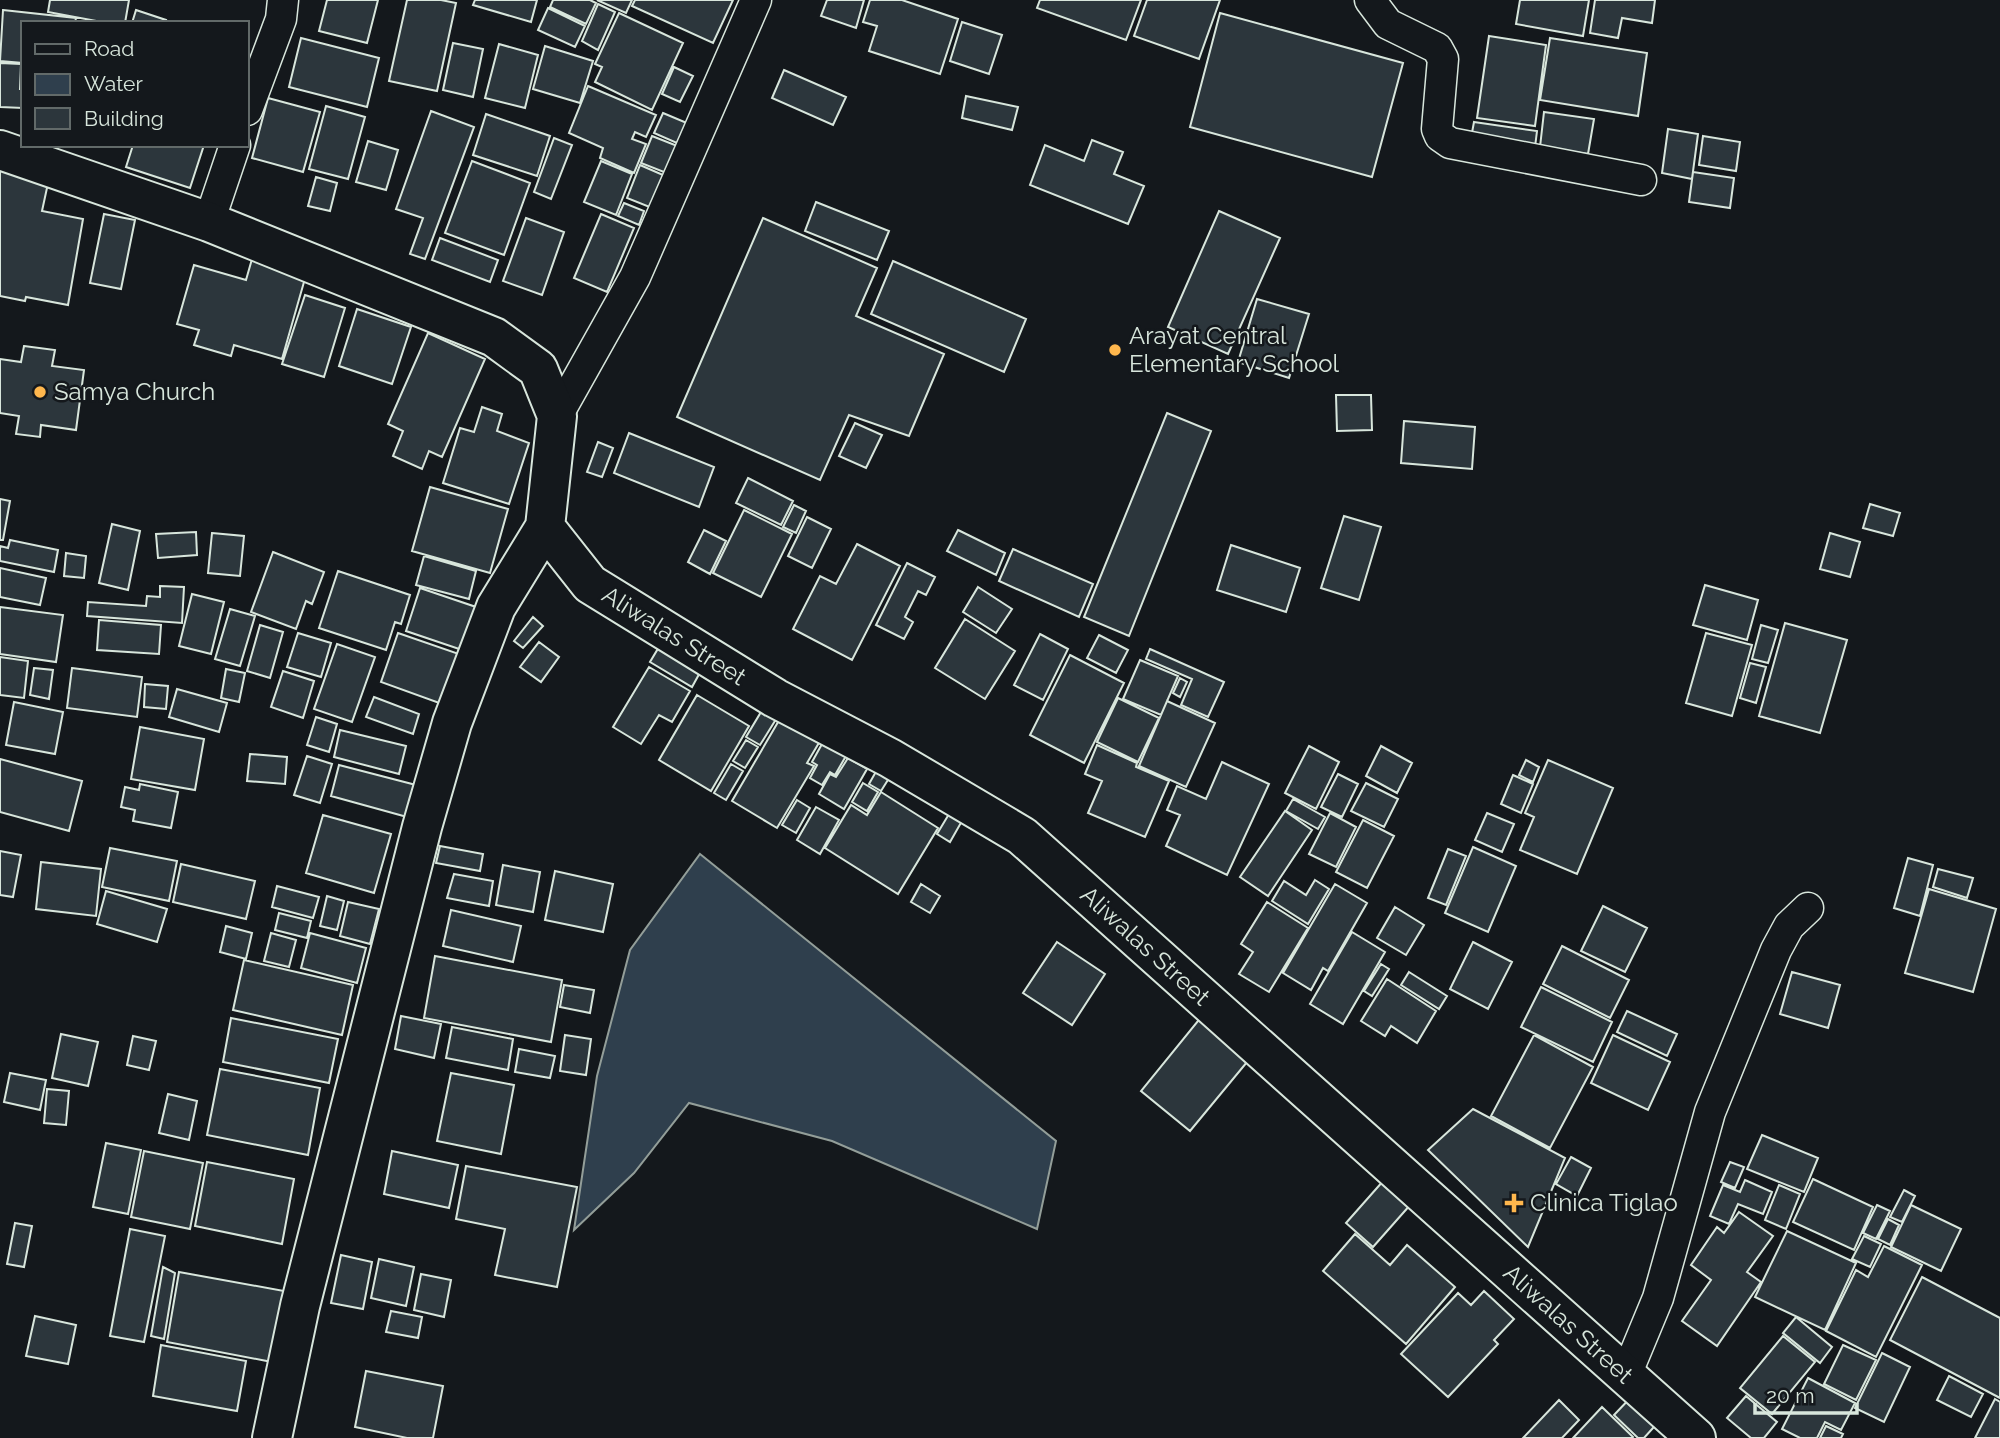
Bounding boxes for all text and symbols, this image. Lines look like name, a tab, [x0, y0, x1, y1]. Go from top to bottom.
legend	[21, 21, 248, 147]
text: Road	[84, 36, 134, 61]
text: Water	[84, 71, 143, 96]
text: Building	[84, 106, 164, 131]
place label: Arayat Central Elementary School	[1129, 321, 1340, 378]
marker: Arayat Central Elementary School	[1107, 342, 1123, 358]
place label: Samya Church	[54, 377, 215, 406]
marker: Samya Church	[32, 384, 48, 400]
street label: Aliwalas Street	[597, 580, 752, 691]
street label: Aliwalas Street	[1075, 880, 1216, 1011]
place label: Clinica Tiglao	[1530, 1188, 1678, 1217]
marker: Clinica Tiglao	[1504, 1193, 1524, 1213]
street label: Aliwalas Street	[1498, 1258, 1639, 1389]
scale bar	[1755, 1372, 1856, 1416]
text: 20 m	[1766, 1383, 1814, 1408]

